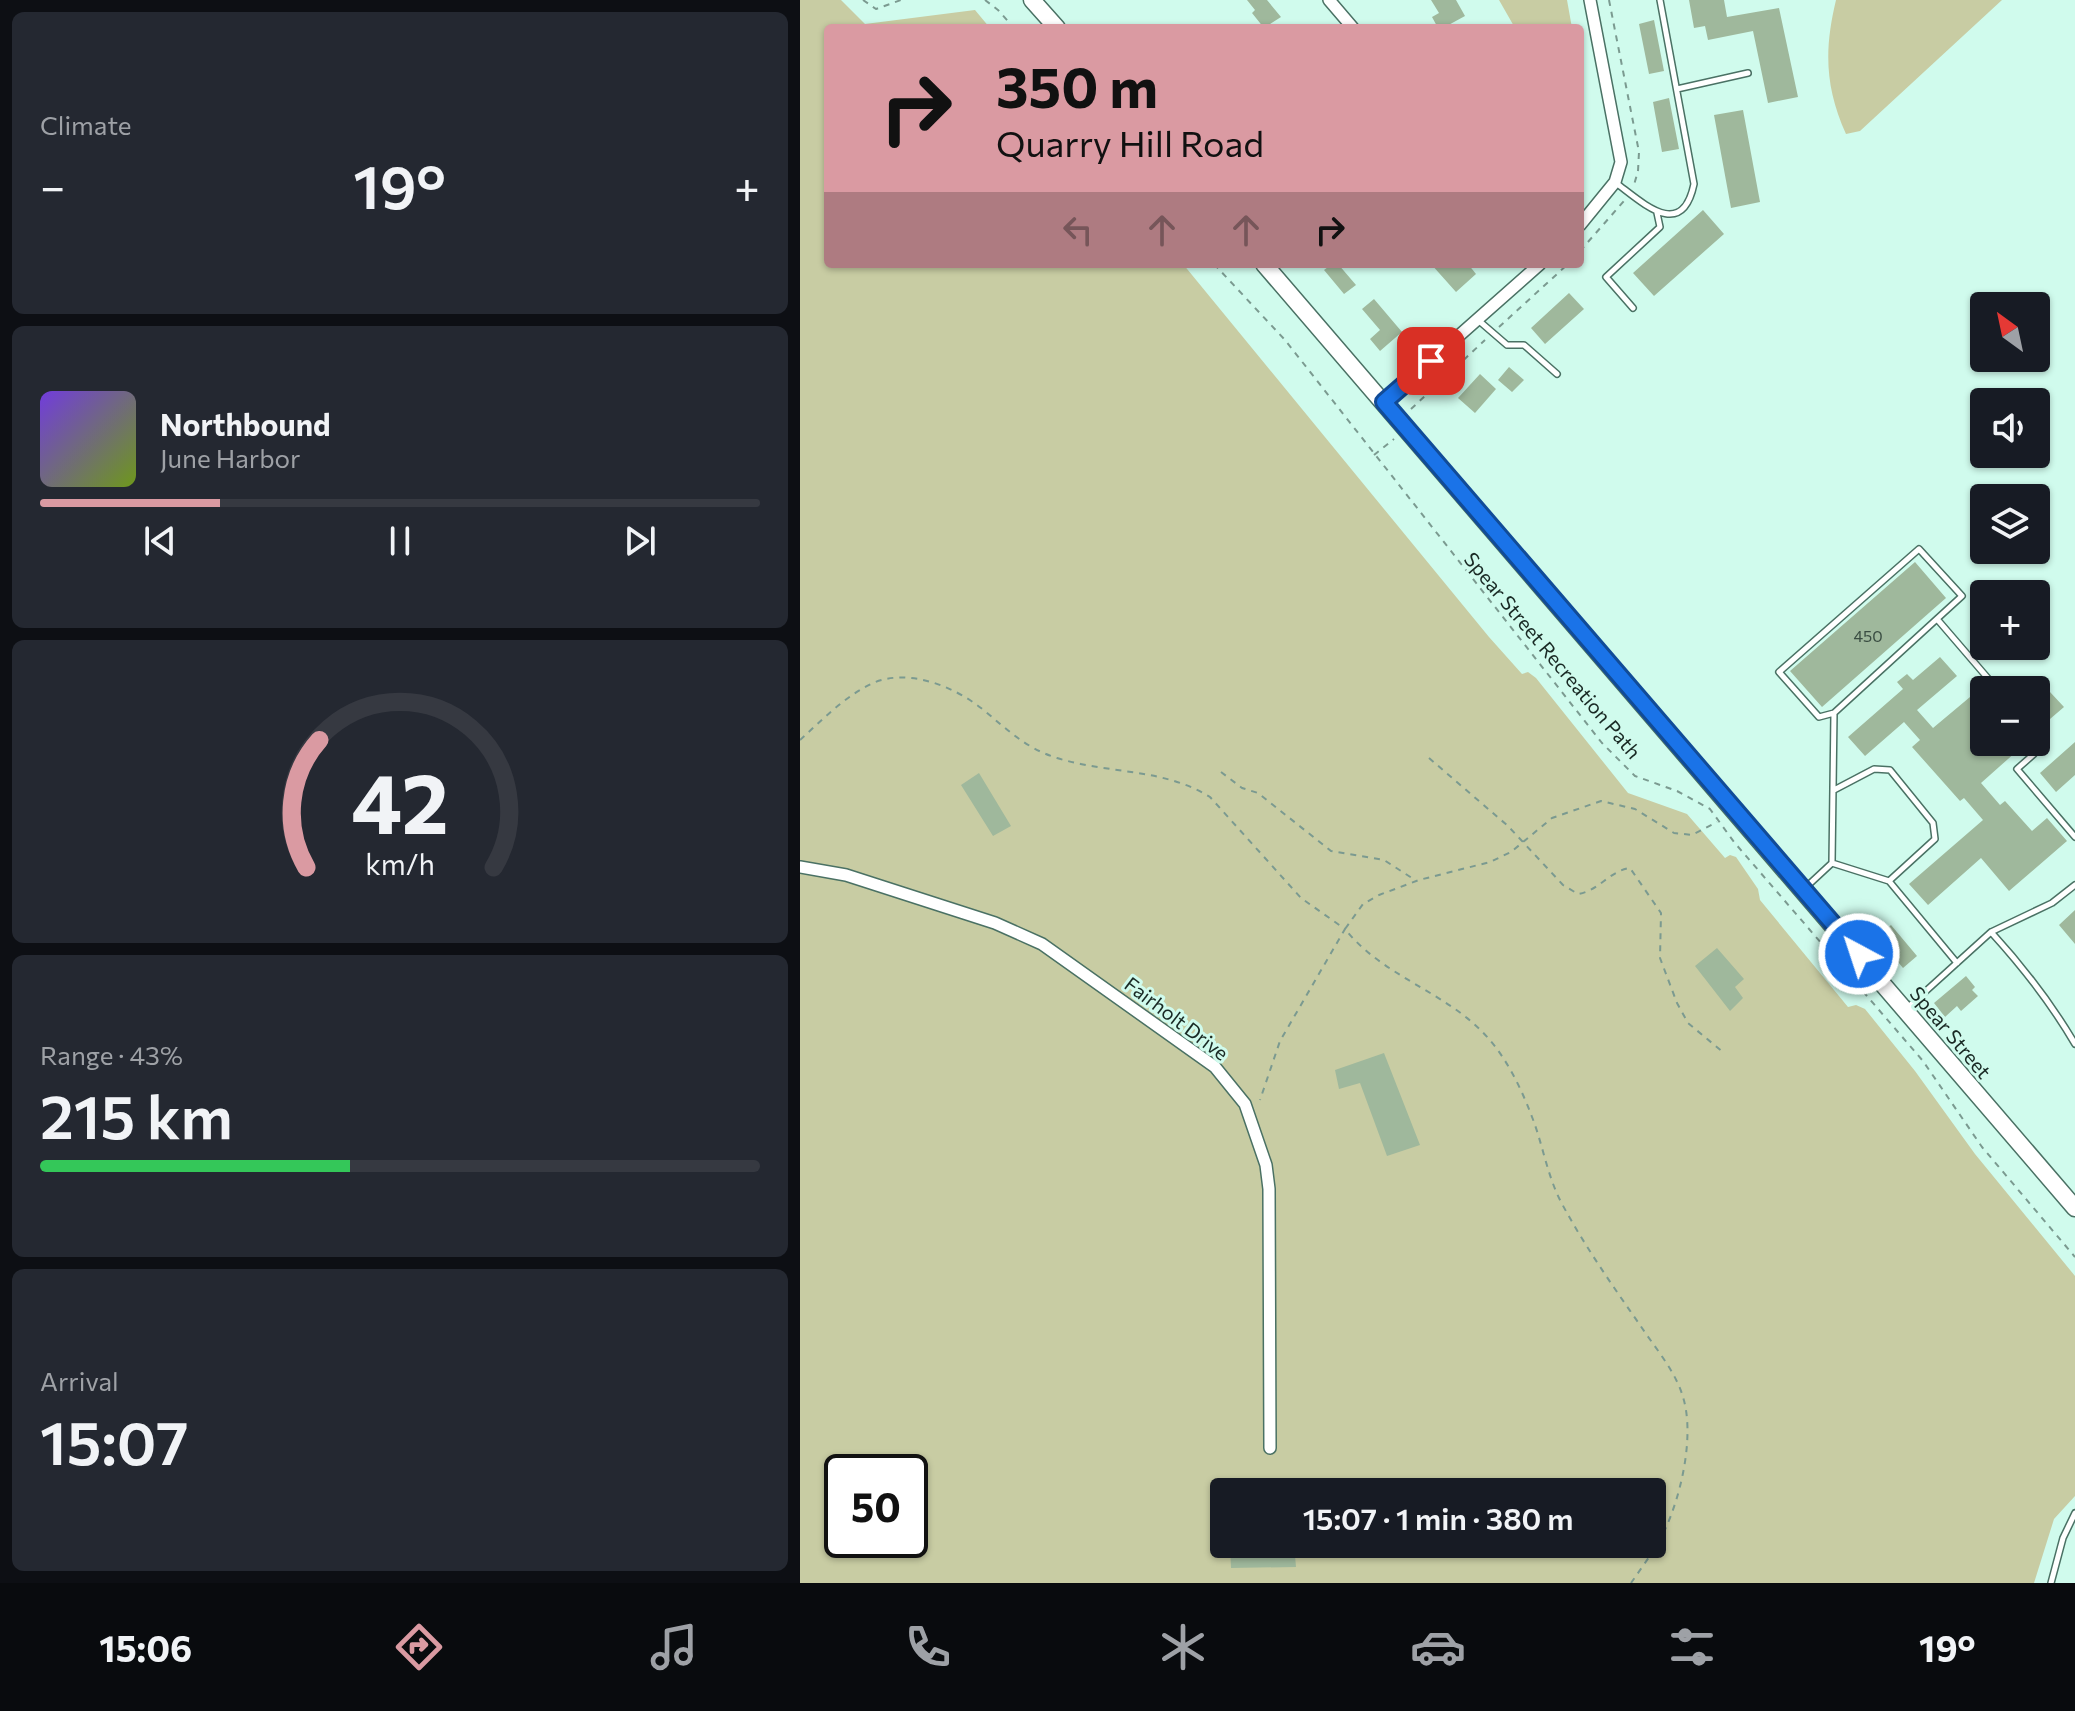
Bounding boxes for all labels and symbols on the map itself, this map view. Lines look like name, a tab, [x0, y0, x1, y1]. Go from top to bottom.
north arrow	[1970, 292, 2050, 372]
pin	[1397, 327, 1465, 395]
street label: Spear Street Recreation Path	[1460, 547, 1646, 763]
house number: 450	[1853, 626, 1883, 645]
position arrow	[1817, 912, 1901, 996]
street label: Fairholt Drive	[1120, 971, 1234, 1065]
street label: Spear Street	[1906, 981, 1996, 1083]
speed limit sign: 50	[824, 1454, 928, 1558]

